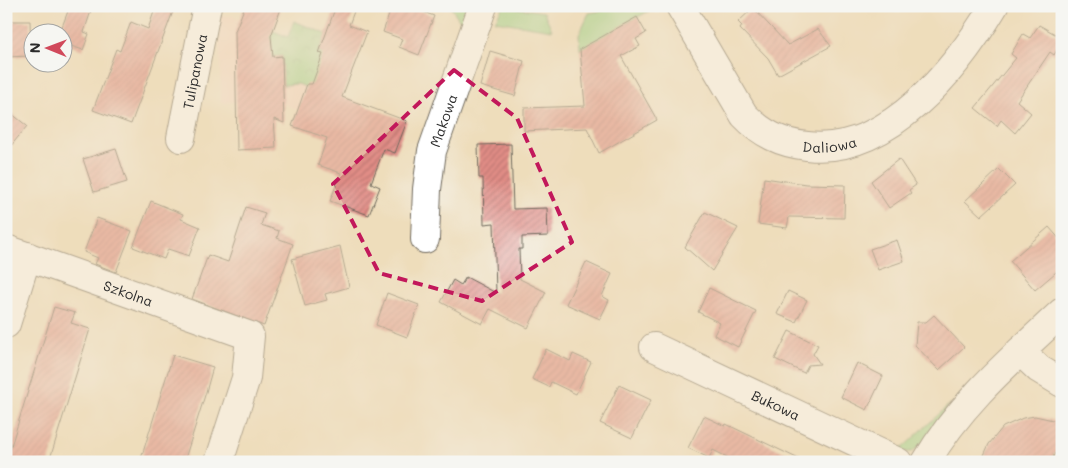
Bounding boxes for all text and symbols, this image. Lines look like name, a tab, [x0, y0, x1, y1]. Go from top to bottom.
north arrow	[22, 22, 72, 72]
street label: Tulipanowa	[177, 32, 211, 111]
text: N	[25, 42, 44, 53]
street label: Makowa	[425, 91, 461, 149]
street label: Daliowa	[802, 132, 859, 156]
street label: Szkolna	[101, 275, 156, 310]
street label: Bukowa	[749, 385, 804, 424]

